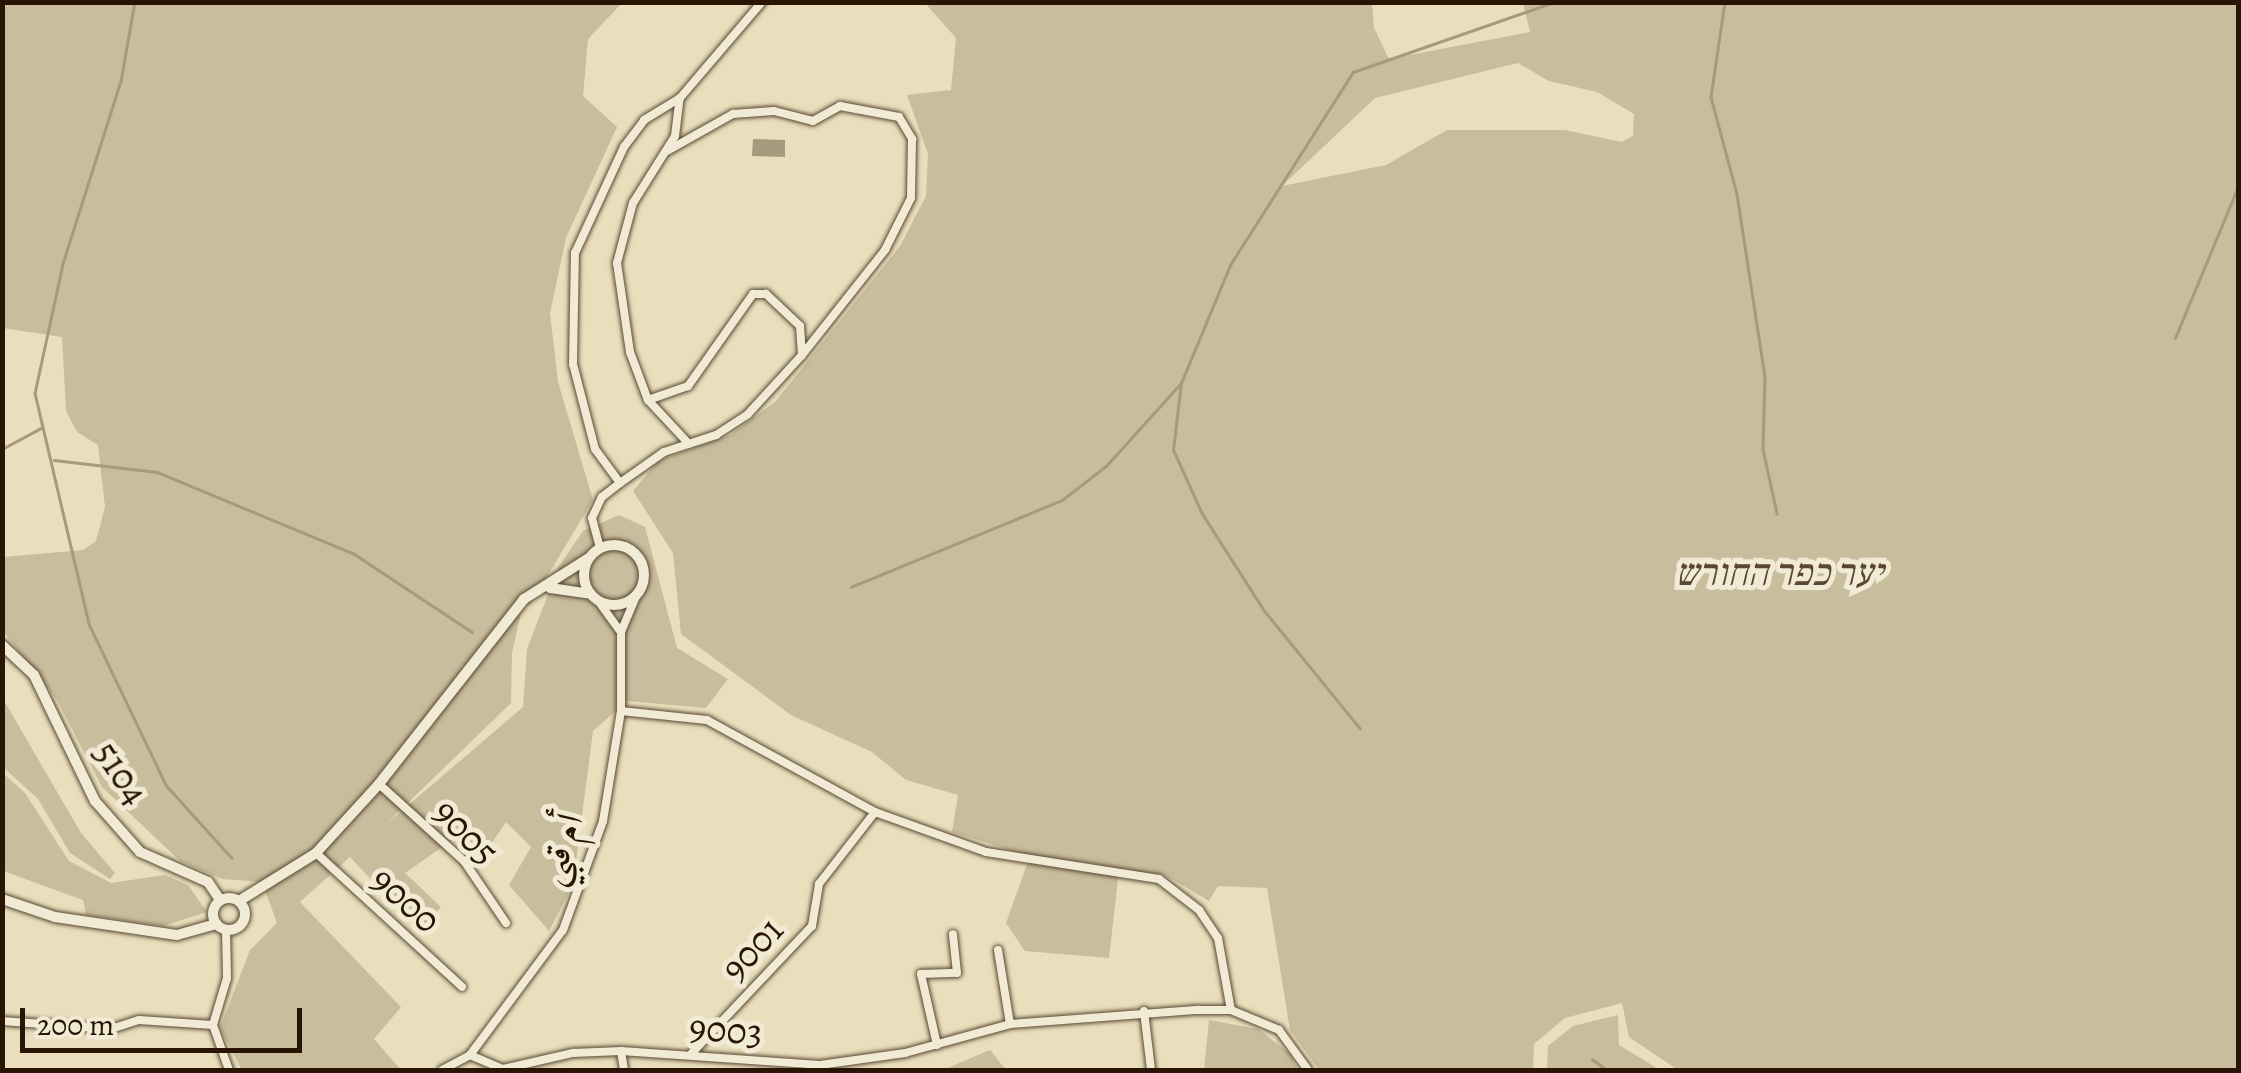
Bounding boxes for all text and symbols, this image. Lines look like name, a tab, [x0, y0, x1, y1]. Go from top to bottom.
park label: יער כפר החורש	[1675, 550, 1883, 596]
street label: 5104	[84, 733, 158, 813]
street label: 9005	[424, 789, 508, 875]
street label: أم قبي	[527, 807, 593, 891]
street label: 9000	[362, 857, 450, 943]
street label: 9001	[711, 908, 793, 990]
scale bar	[25, 988, 308, 1050]
street label: 9003	[687, 1004, 765, 1056]
text: 200 m	[37, 1005, 114, 1045]

